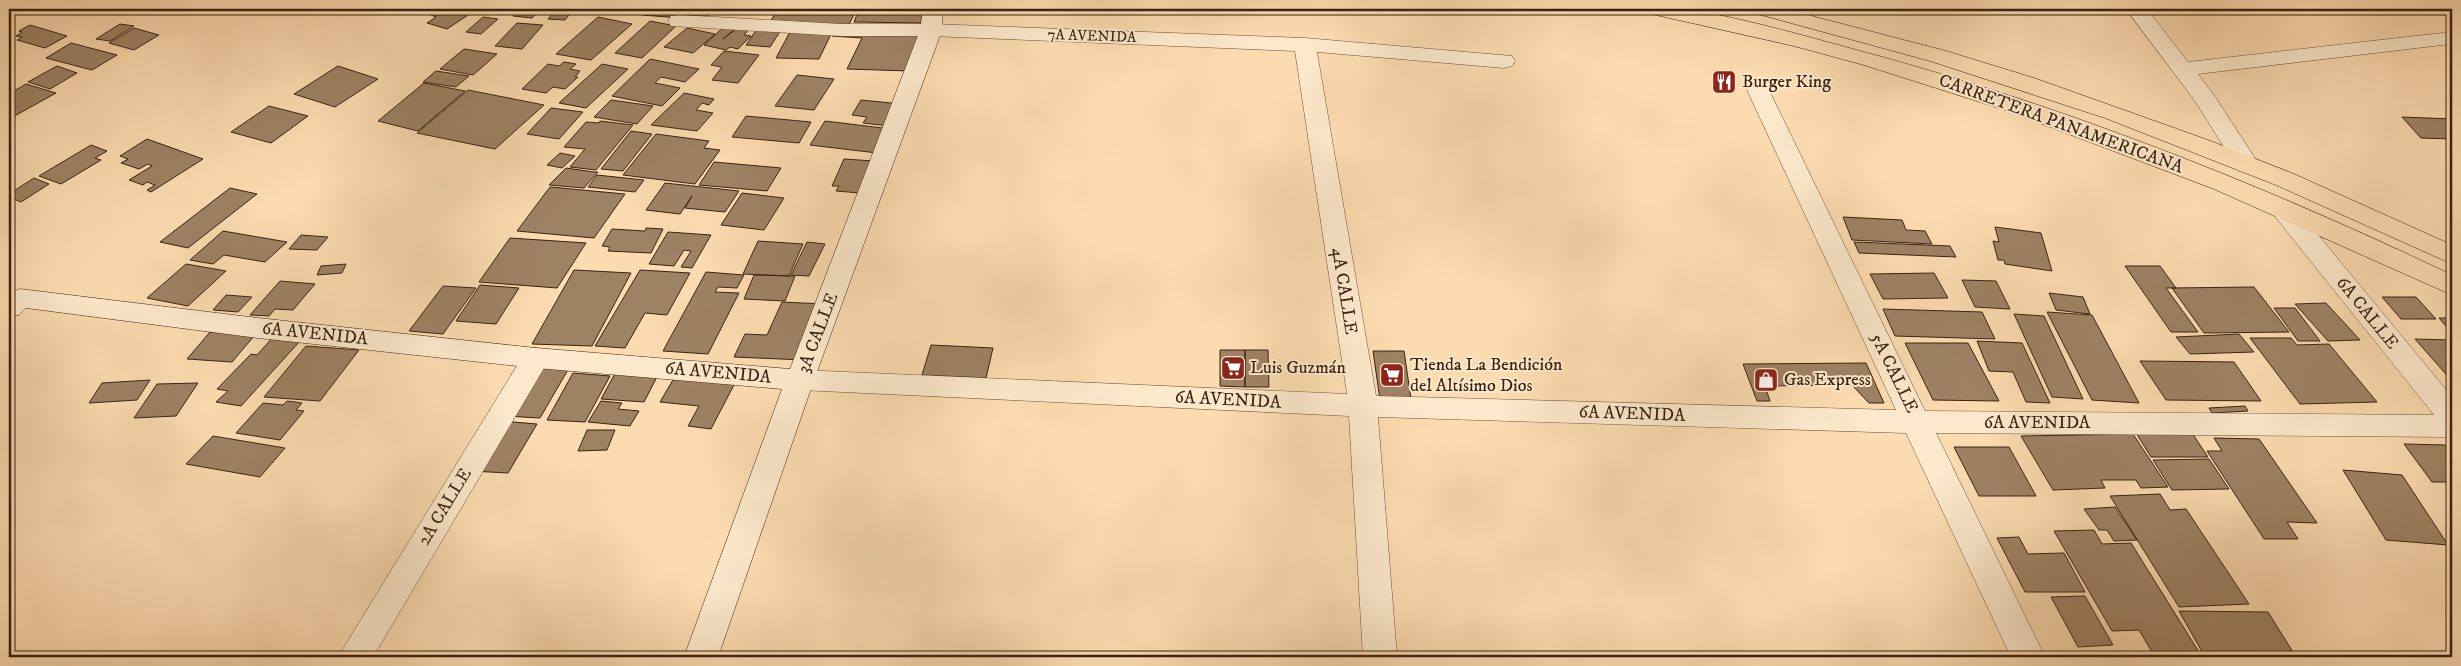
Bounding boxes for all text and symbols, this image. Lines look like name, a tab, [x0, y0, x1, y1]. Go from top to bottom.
street label: 7A AVENIDA	[1047, 25, 1137, 47]
restaurant icon: Burger King	[1711, 69, 1737, 95]
street label: CARRETERA PANAMERICANA	[1936, 69, 2187, 179]
place label: Burger King	[1742, 71, 1831, 93]
street label: 4A CALLE	[1326, 246, 1362, 336]
street label: 6A CALLE	[2331, 272, 2403, 354]
street label: 3A CALLE	[793, 290, 843, 376]
street label: 6A AVENIDA	[261, 317, 370, 351]
street label: 5A CALLE	[1865, 329, 1923, 417]
place label: Tienda La Bendición del Altísimo Dios	[1410, 354, 1563, 397]
supermarket icon: Luis Guzmán	[1220, 355, 1246, 381]
street label: 6A AVENIDA	[664, 357, 773, 389]
place label: Luis Guzmán	[1250, 357, 1346, 379]
supermarket icon: Tienda La Bendición del Altísimo Dios	[1379, 362, 1405, 388]
shop icon: Gas Express	[1753, 367, 1779, 393]
place label: Gas Express	[1784, 369, 1871, 391]
street label: 6A AVENIDA	[1174, 386, 1282, 414]
street label: 6A AVENIDA	[1578, 401, 1686, 427]
street label: 6A AVENIDA	[1984, 412, 2091, 434]
street label: 2A CALLE	[413, 464, 477, 550]

